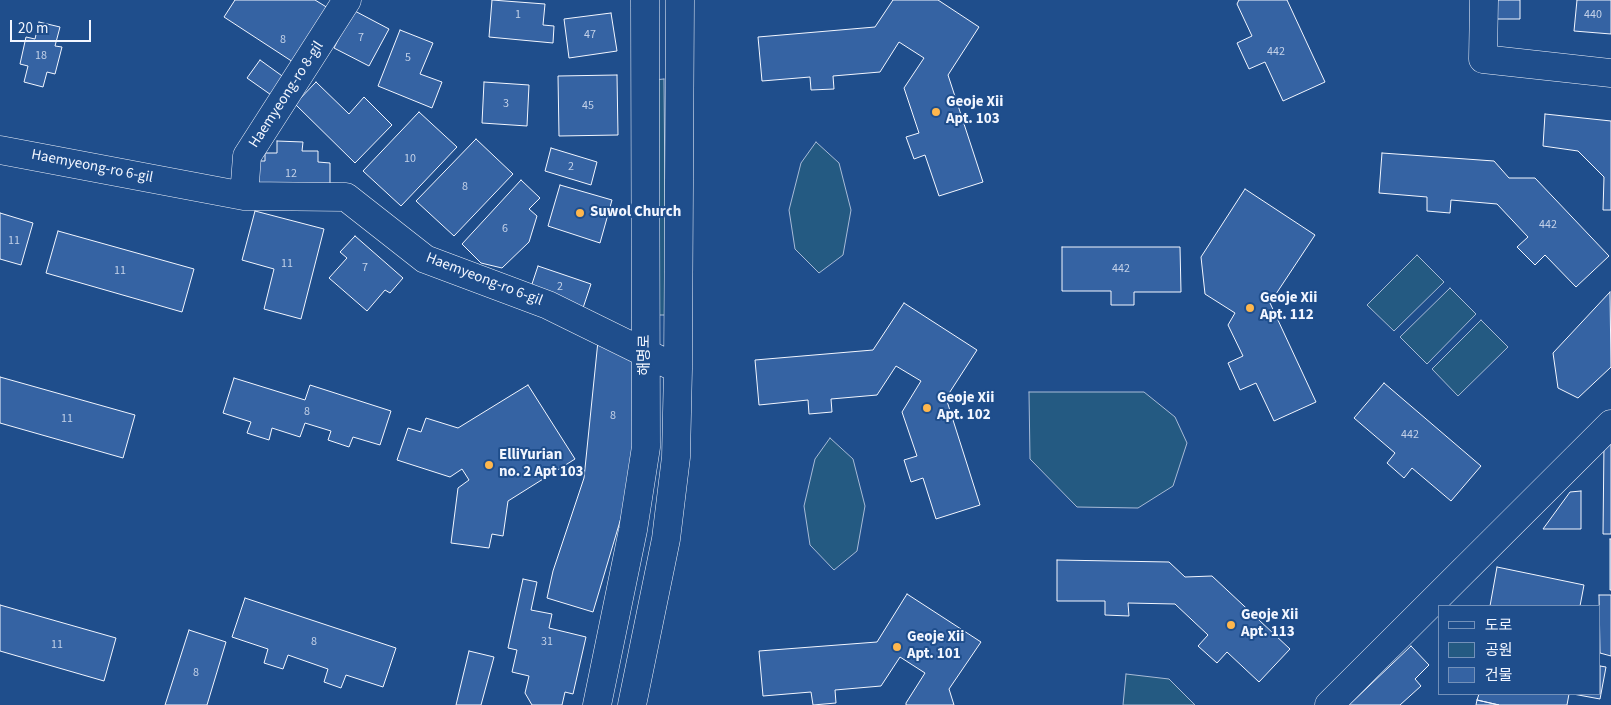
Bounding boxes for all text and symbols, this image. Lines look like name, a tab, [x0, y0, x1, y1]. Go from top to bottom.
house number: 1	[515, 8, 521, 22]
house number: 440	[1584, 8, 1602, 22]
scale bar	[12, 10, 94, 42]
text: 20 m	[18, 18, 48, 39]
house number: 47	[584, 28, 596, 42]
house number: 7	[358, 31, 364, 45]
house number: 8	[280, 33, 286, 47]
street label: Haemyeong-ro 8-gil	[246, 38, 328, 152]
house number: 442	[1267, 45, 1285, 59]
house number: 18	[35, 49, 47, 63]
house number: 5	[405, 51, 411, 65]
place label: Geoje Xii Apt. 103	[946, 94, 1003, 129]
house number: 3	[503, 97, 509, 111]
house number: 45	[582, 99, 594, 113]
marker: Geoje Xii Apt. 103	[930, 106, 942, 118]
street label: Haemyeong-ro 6-gil	[30, 146, 154, 188]
house number: 10	[404, 152, 416, 166]
house number: 2	[568, 160, 574, 174]
house number: 12	[285, 167, 297, 181]
house number: 8	[462, 180, 468, 194]
place label: Suwol Church	[590, 204, 681, 222]
marker: Suwol Church	[574, 207, 586, 219]
house number: 442	[1539, 218, 1557, 232]
house number: 6	[502, 222, 508, 236]
house number: 11	[8, 234, 20, 248]
street label: Haemyeong-ro 6-gil	[423, 249, 545, 311]
house number: 11	[281, 257, 293, 271]
house number: 7	[362, 261, 368, 275]
house number: 442	[1112, 262, 1130, 276]
house number: 11	[114, 264, 126, 278]
house number: 2	[557, 280, 563, 294]
place label: Geoje Xii Apt. 112	[1260, 290, 1317, 325]
marker: Geoje Xii Apt. 112	[1244, 302, 1256, 314]
street label: 해명로	[637, 334, 655, 376]
place label: Geoje Xii Apt. 102	[937, 390, 994, 425]
marker: Geoje Xii Apt. 102	[921, 402, 933, 414]
house number: 8	[304, 405, 310, 419]
house number: 8	[610, 409, 616, 423]
house number: 11	[61, 412, 73, 426]
house number: 442	[1401, 428, 1419, 442]
place label: ElliYurian no. 2 Apt 103	[499, 447, 583, 482]
marker: ElliYurian no. 2 Apt 103	[483, 459, 495, 471]
legend	[1438, 605, 1601, 695]
place label: Geoje Xii Apt. 113	[1241, 607, 1298, 642]
text: 도로	[1485, 615, 1513, 636]
marker: Geoje Xii Apt. 113	[1225, 619, 1237, 631]
place label: Geoje Xii Apt. 101	[907, 629, 964, 664]
house number: 8	[311, 635, 317, 649]
house number: 31	[541, 635, 553, 649]
house number: 11	[51, 638, 63, 652]
text: 공원	[1485, 640, 1513, 661]
marker: Geoje Xii Apt. 101	[891, 641, 903, 653]
text: 건물	[1485, 665, 1513, 686]
house number: 8	[193, 666, 199, 680]

